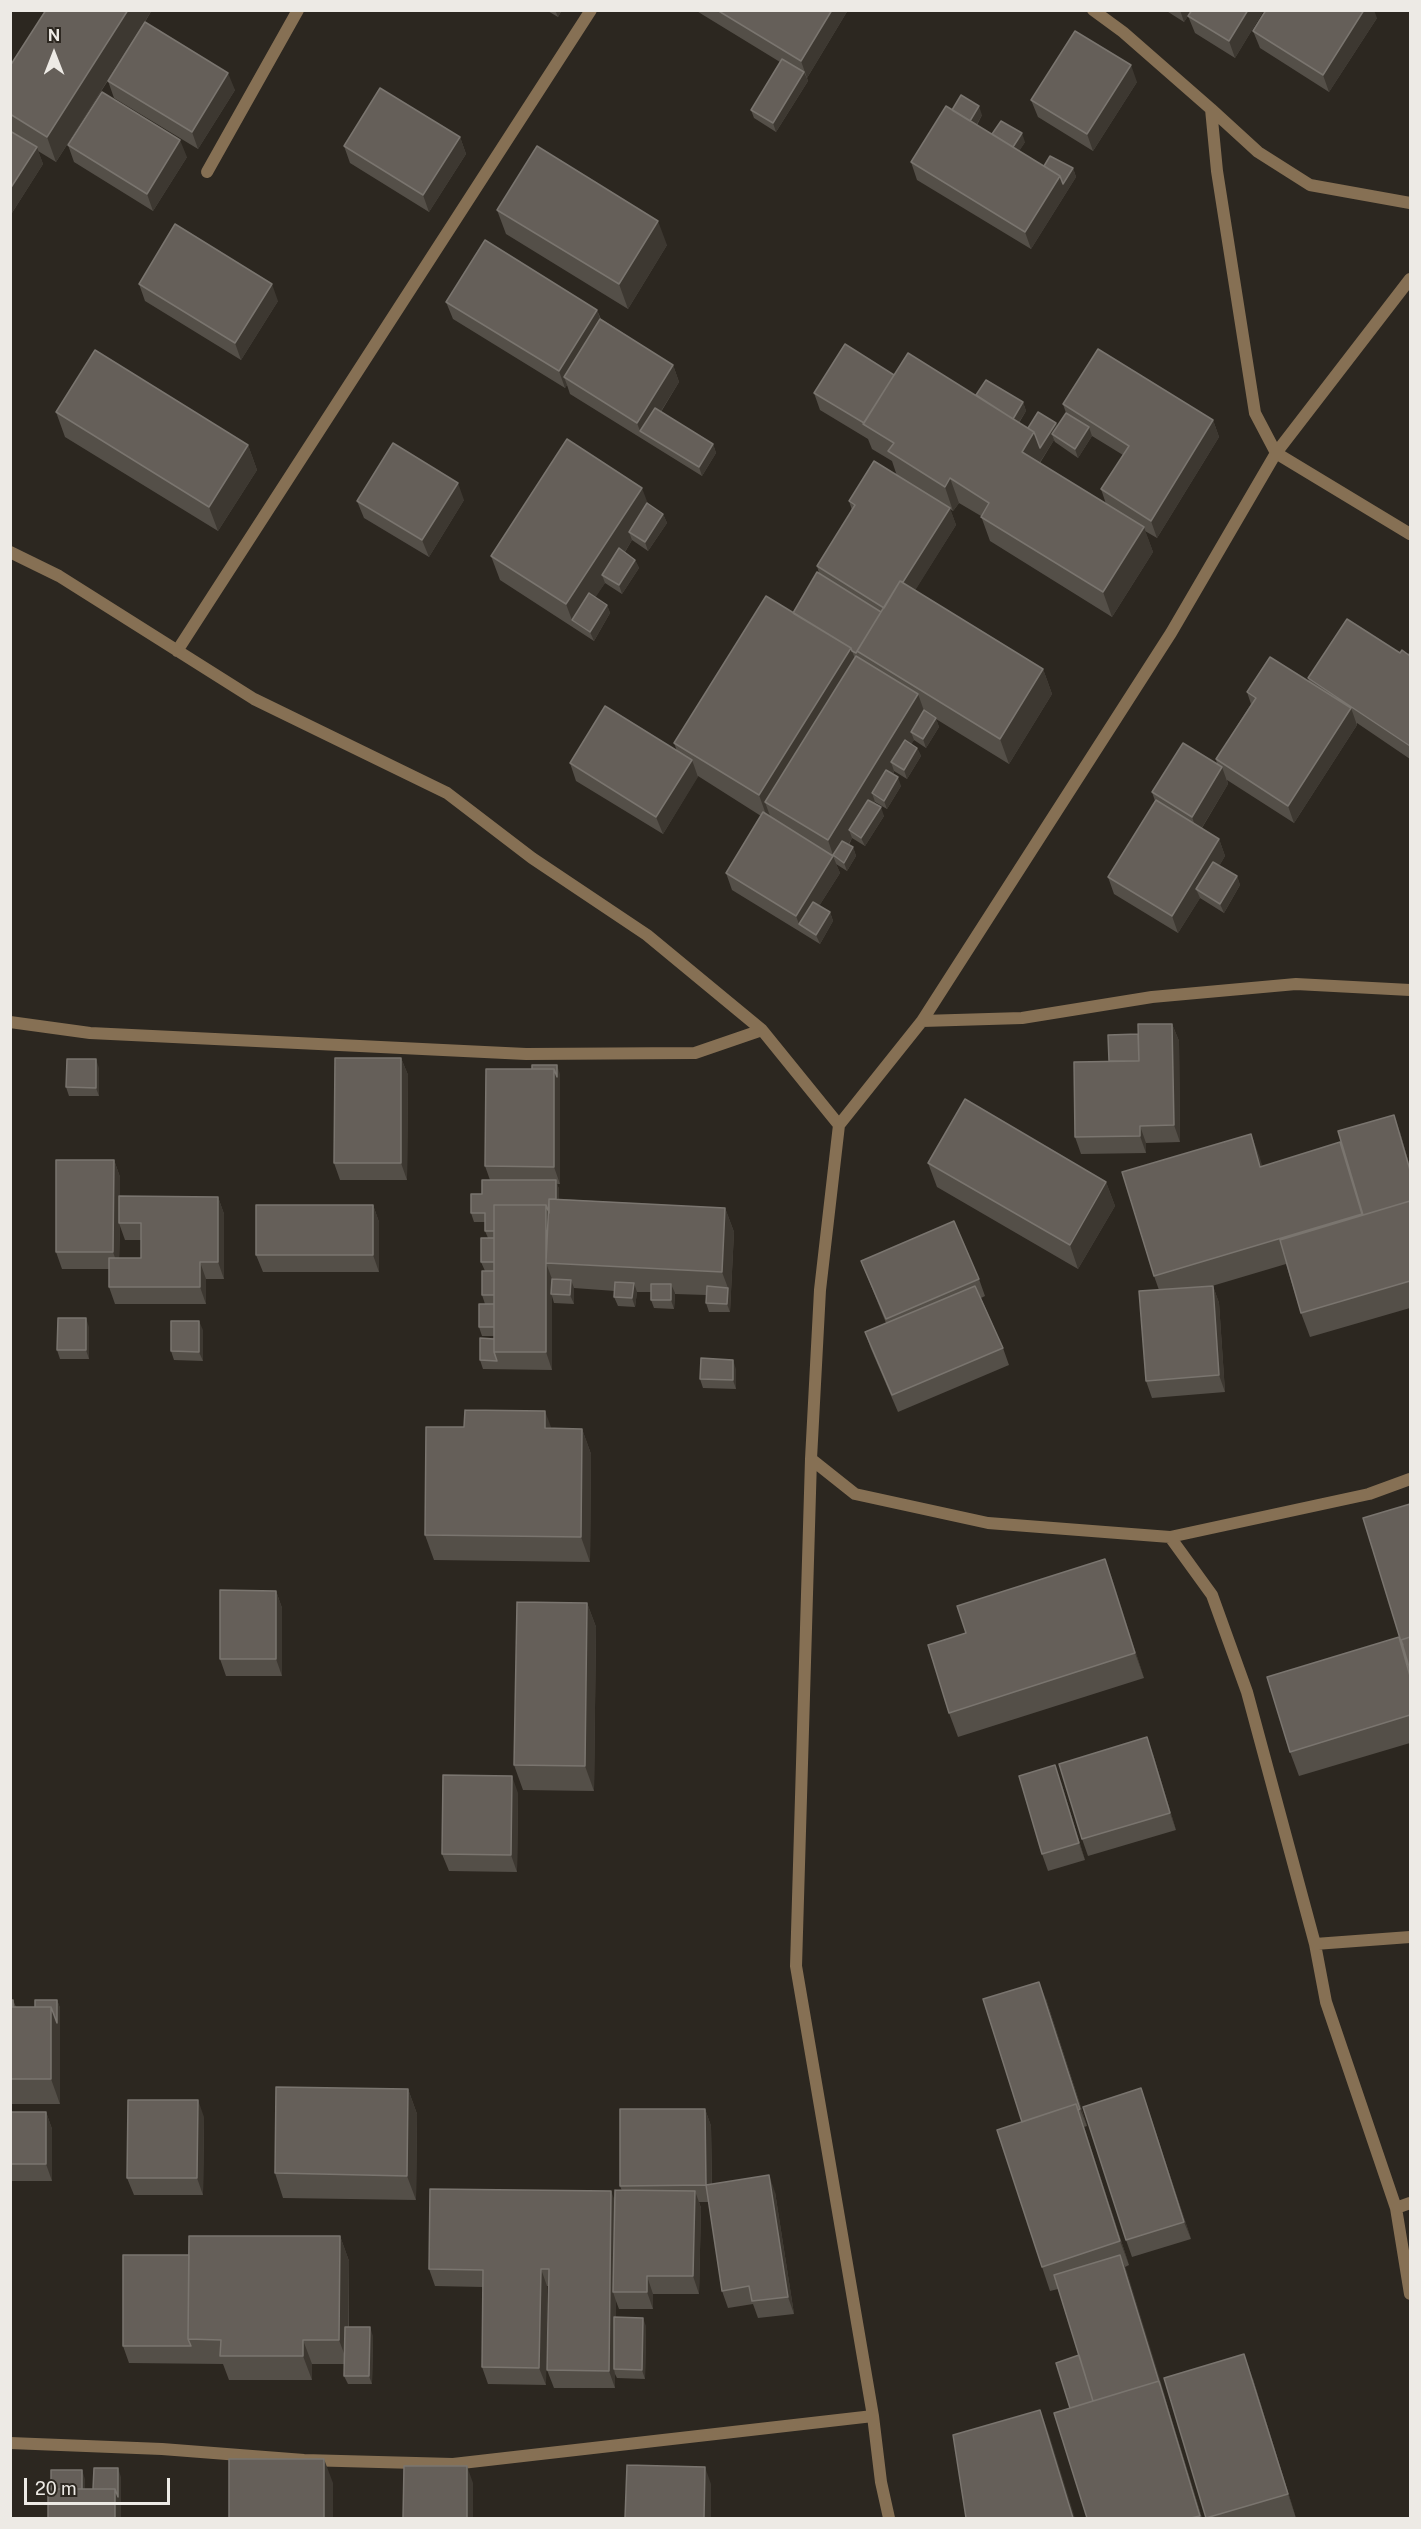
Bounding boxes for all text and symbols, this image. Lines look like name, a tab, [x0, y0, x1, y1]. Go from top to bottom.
north arrow	[24, 24, 84, 84]
text: N	[48, 26, 60, 45]
scale bar	[27, 2466, 172, 2504]
text: 20 m	[35, 2478, 77, 2499]

